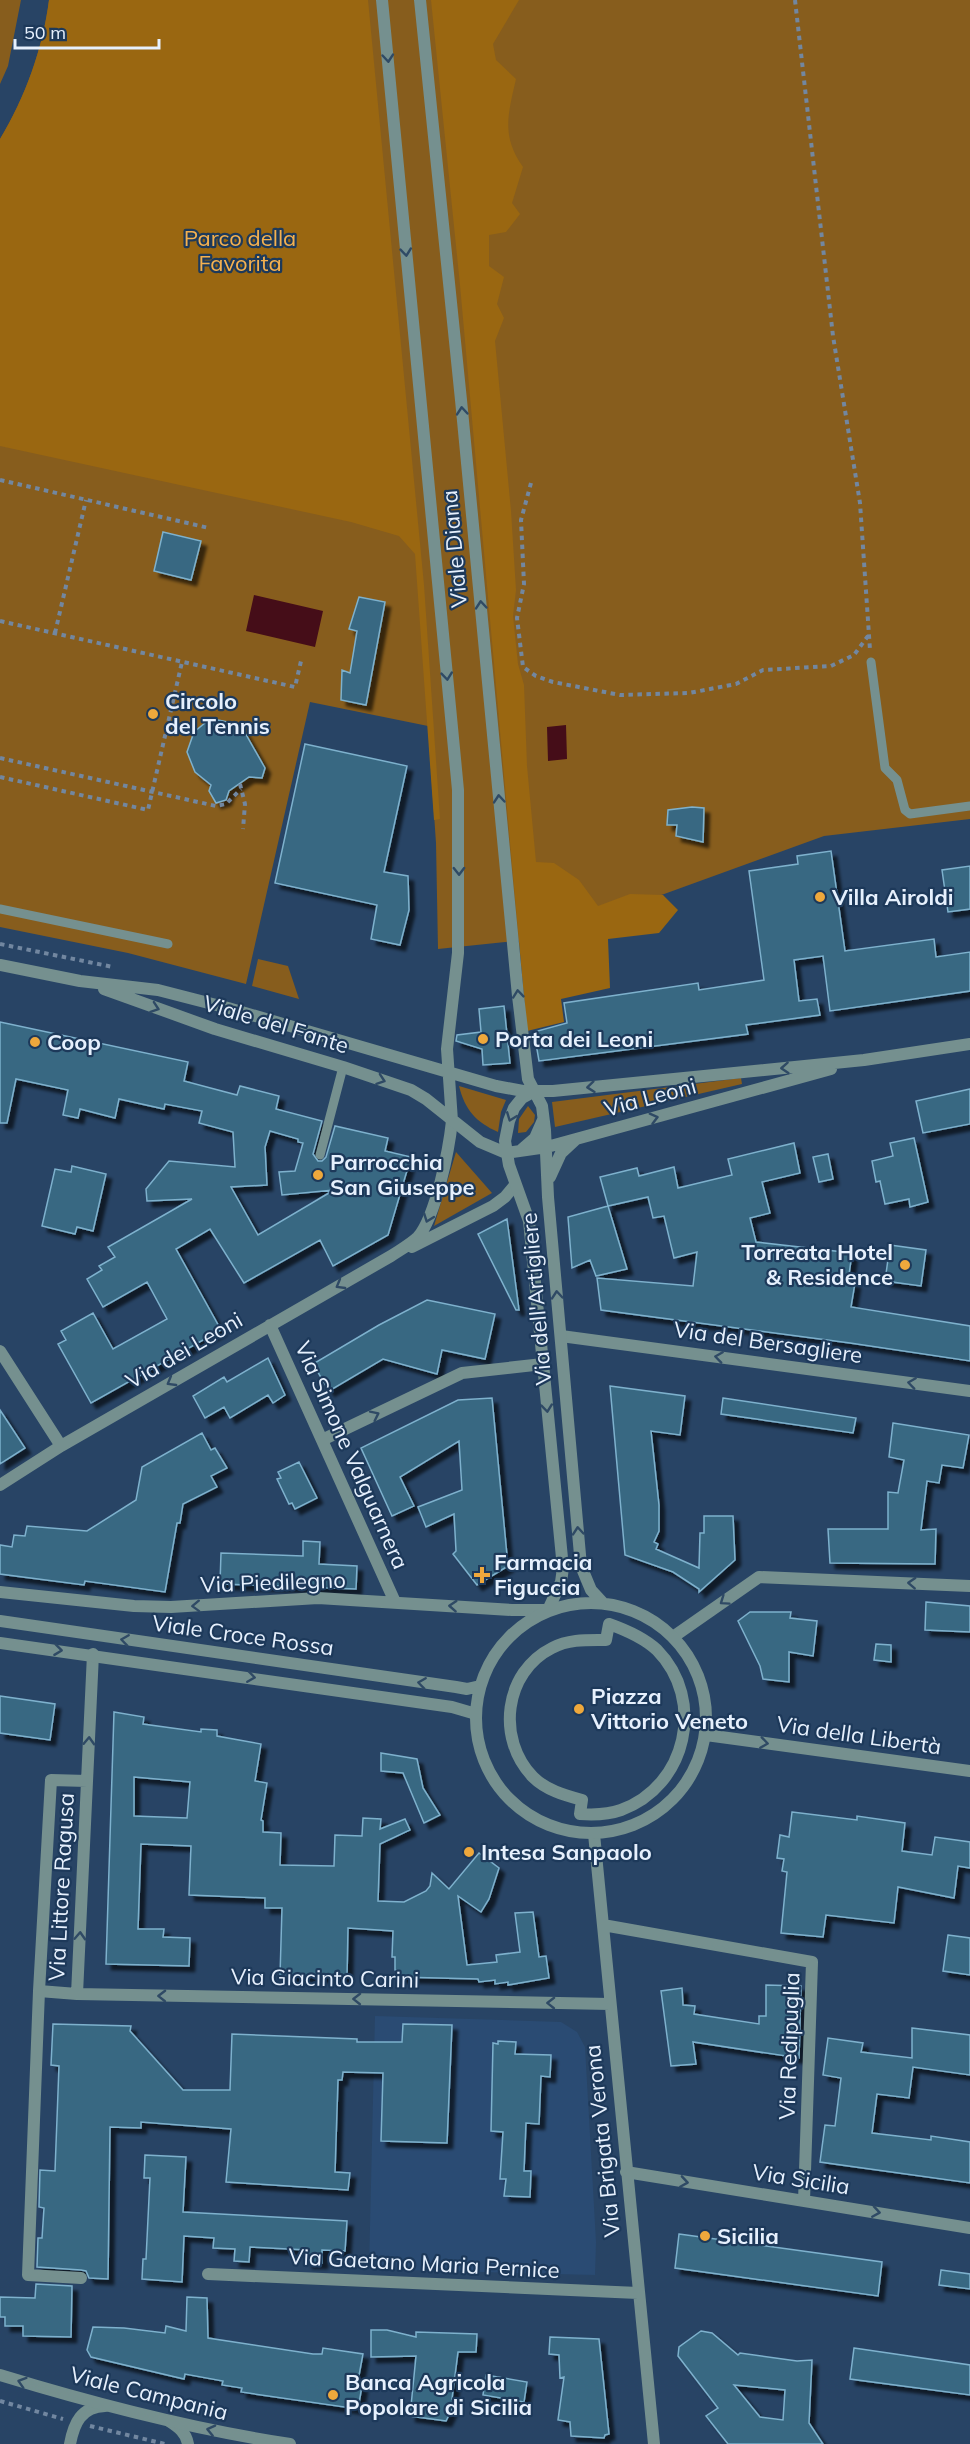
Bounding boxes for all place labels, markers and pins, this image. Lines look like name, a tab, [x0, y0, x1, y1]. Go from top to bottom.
place label: Circolo del Tennis	[165, 687, 270, 740]
marker: Circolo del Tennis	[146, 707, 160, 721]
place label: Villa Airoldi	[831, 883, 954, 911]
marker: Villa Airoldi	[813, 890, 827, 904]
place label: Porta dei Leoni	[495, 1025, 653, 1053]
place label: Coop	[47, 1028, 101, 1056]
marker: Porta dei Leoni	[476, 1032, 490, 1046]
marker: Coop	[28, 1035, 42, 1049]
place label: Parrocchia San Giuseppe	[330, 1148, 475, 1201]
marker: Parrocchia San Giuseppe	[311, 1168, 325, 1182]
place label: Torreata Hotel & Residence	[741, 1238, 893, 1291]
marker: Torreata Hotel & Residence	[898, 1258, 912, 1272]
place label: Farmacia Figuccia	[494, 1548, 592, 1601]
marker: Farmacia Figuccia	[475, 1568, 489, 1582]
place label: Piazza Vittorio Veneto	[590, 1682, 748, 1735]
marker: Piazza Vittorio Veneto	[572, 1702, 586, 1716]
place label: Intesa Sanpaolo	[481, 1838, 652, 1866]
marker: Intesa Sanpaolo	[462, 1845, 476, 1859]
place label: Sicilia	[717, 2222, 779, 2250]
marker: Sicilia	[698, 2229, 712, 2243]
place label: Banca Agricola Popolare di Sicilia	[345, 2368, 532, 2421]
marker: Banca Agricola Popolare di Sicilia	[326, 2388, 340, 2402]

